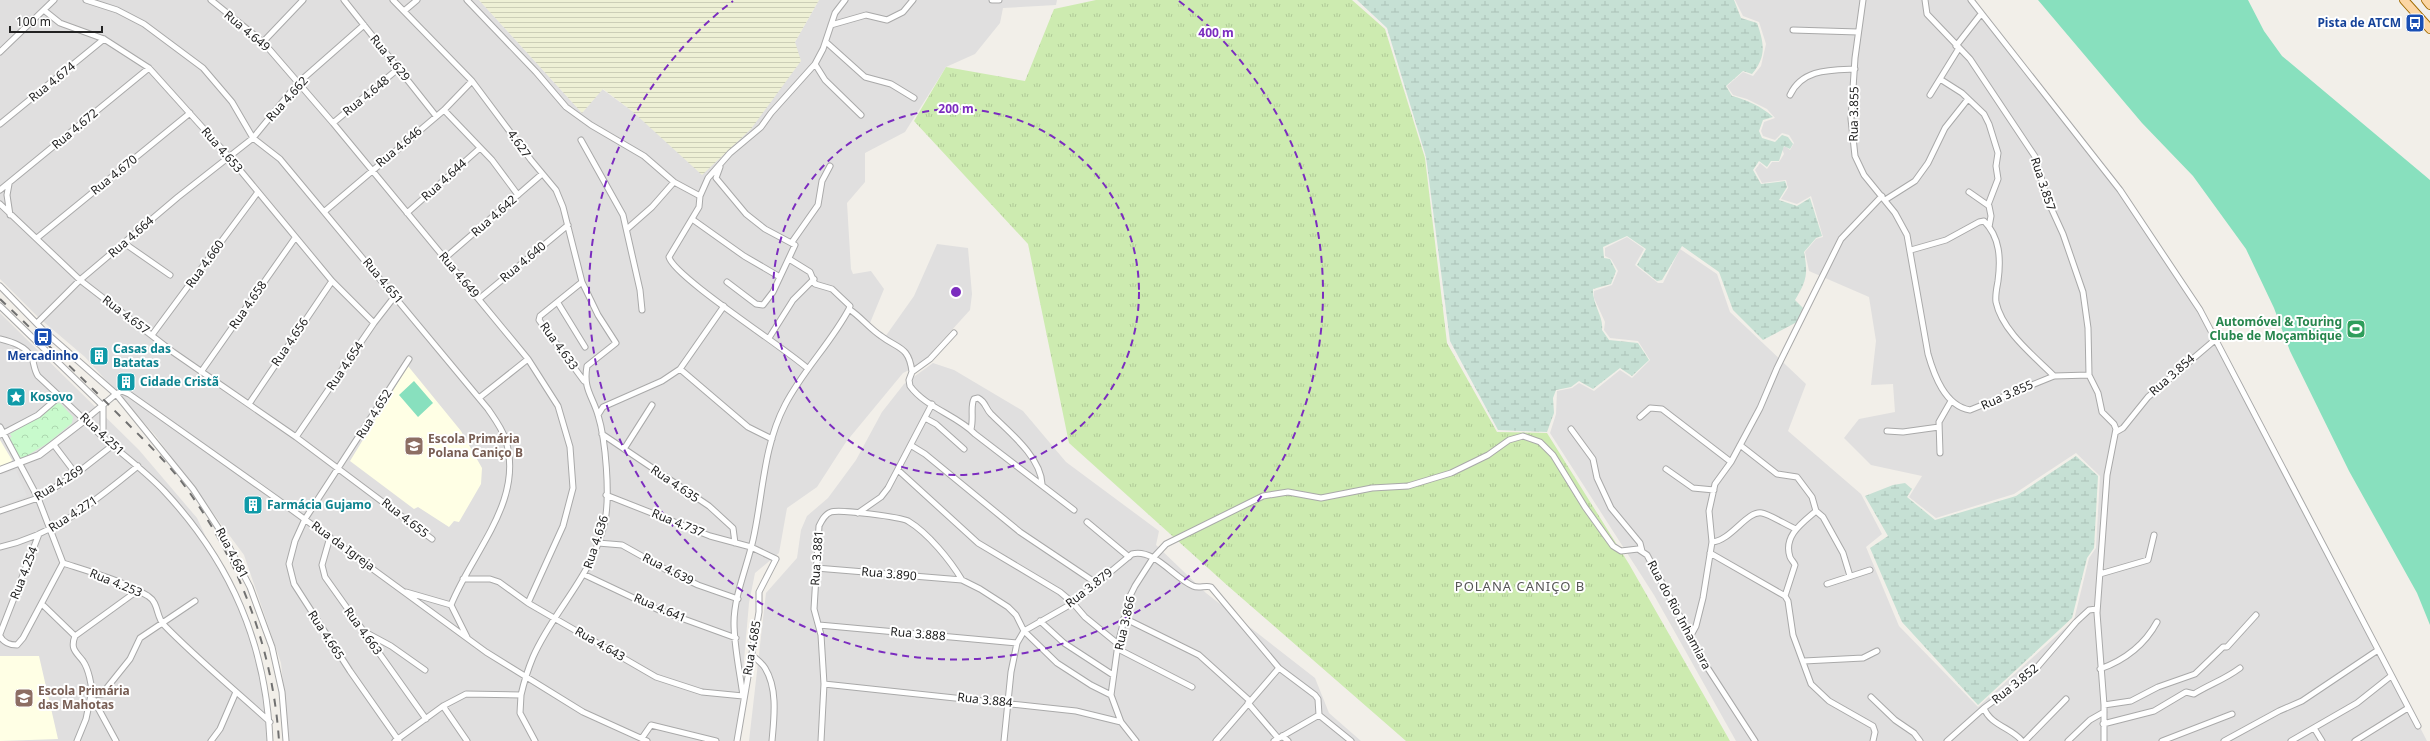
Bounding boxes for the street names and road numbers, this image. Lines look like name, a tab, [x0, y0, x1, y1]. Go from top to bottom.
street label: Rua 4.649	[221, 6, 274, 55]
street label: Rua 4.629	[366, 31, 415, 85]
street label: Rua 4.674	[25, 57, 79, 106]
street label: Rua 4.648	[339, 71, 393, 120]
street label: Rua 4.662	[262, 72, 312, 125]
street label: Rua 3.855	[1845, 86, 1862, 142]
street label: Rua 4.672	[48, 104, 101, 153]
street label: Rua 4.646	[372, 122, 425, 171]
street label: Rua 4.653	[198, 123, 247, 176]
street label: 4.627	[504, 126, 535, 161]
street label: Rua 4.670	[87, 150, 141, 199]
street label: Rua 4.644	[417, 155, 470, 204]
street label: Rua 3.857	[2027, 155, 2060, 213]
street label: Rua 4.642	[467, 191, 520, 240]
street label: Rua 4.664	[104, 212, 157, 261]
street label: Rua 4.660	[181, 236, 228, 291]
street label: Rua 4.640	[496, 237, 549, 286]
street label: Rua 4.649	[435, 248, 484, 301]
street label: Rua 4.651	[359, 254, 408, 307]
street label: Rua 4.658	[225, 277, 271, 332]
street label: Rua 4.657	[99, 291, 154, 338]
street label: Rua 4.656	[267, 314, 312, 369]
street label: Rua 4.633	[536, 318, 583, 373]
street label: Rua 4.654	[322, 338, 367, 393]
street label: Rua 3.854	[2145, 350, 2198, 399]
street label: Rua 3.855	[1978, 375, 2036, 414]
street label: Rua 4.652	[352, 386, 396, 442]
street label: Rua 4.251	[76, 409, 128, 459]
street label: Rua 4.269	[31, 461, 87, 504]
street label: Rua 4.635	[648, 461, 703, 506]
street label: Rua 4.271	[45, 491, 101, 536]
street label: Rua 4.655	[378, 494, 432, 541]
street label: Rua 4.737	[649, 504, 707, 541]
street label: Rua 4.636	[579, 513, 612, 571]
street label: Rua da Igreja	[308, 517, 379, 574]
street label: Rua 4.681	[212, 524, 253, 581]
street label: Rua 3.881	[806, 530, 827, 586]
street label: Rua 4.254	[6, 544, 41, 602]
street label: Rua 4.639	[640, 548, 697, 589]
street label: Rua do Rio Inhamiara	[1643, 557, 1715, 672]
street label: Rua 3.890	[861, 563, 918, 584]
street label: Rua 4.253	[87, 564, 145, 601]
street label: Rua 3.879	[1062, 564, 1116, 611]
street label: Rua 4.641	[631, 589, 689, 626]
street label: Rua 3.866	[1110, 594, 1139, 652]
street label: Rua 4.663	[340, 603, 387, 658]
street label: Rua 4.665	[304, 607, 349, 663]
street label: Rua 4.685	[738, 619, 765, 677]
street label: Rua 4.643	[572, 622, 629, 665]
street label: Rua 3.888	[890, 623, 947, 644]
street label: Rua 3.852	[1988, 659, 2042, 708]
street label: Rua 3.884	[957, 688, 1014, 711]

